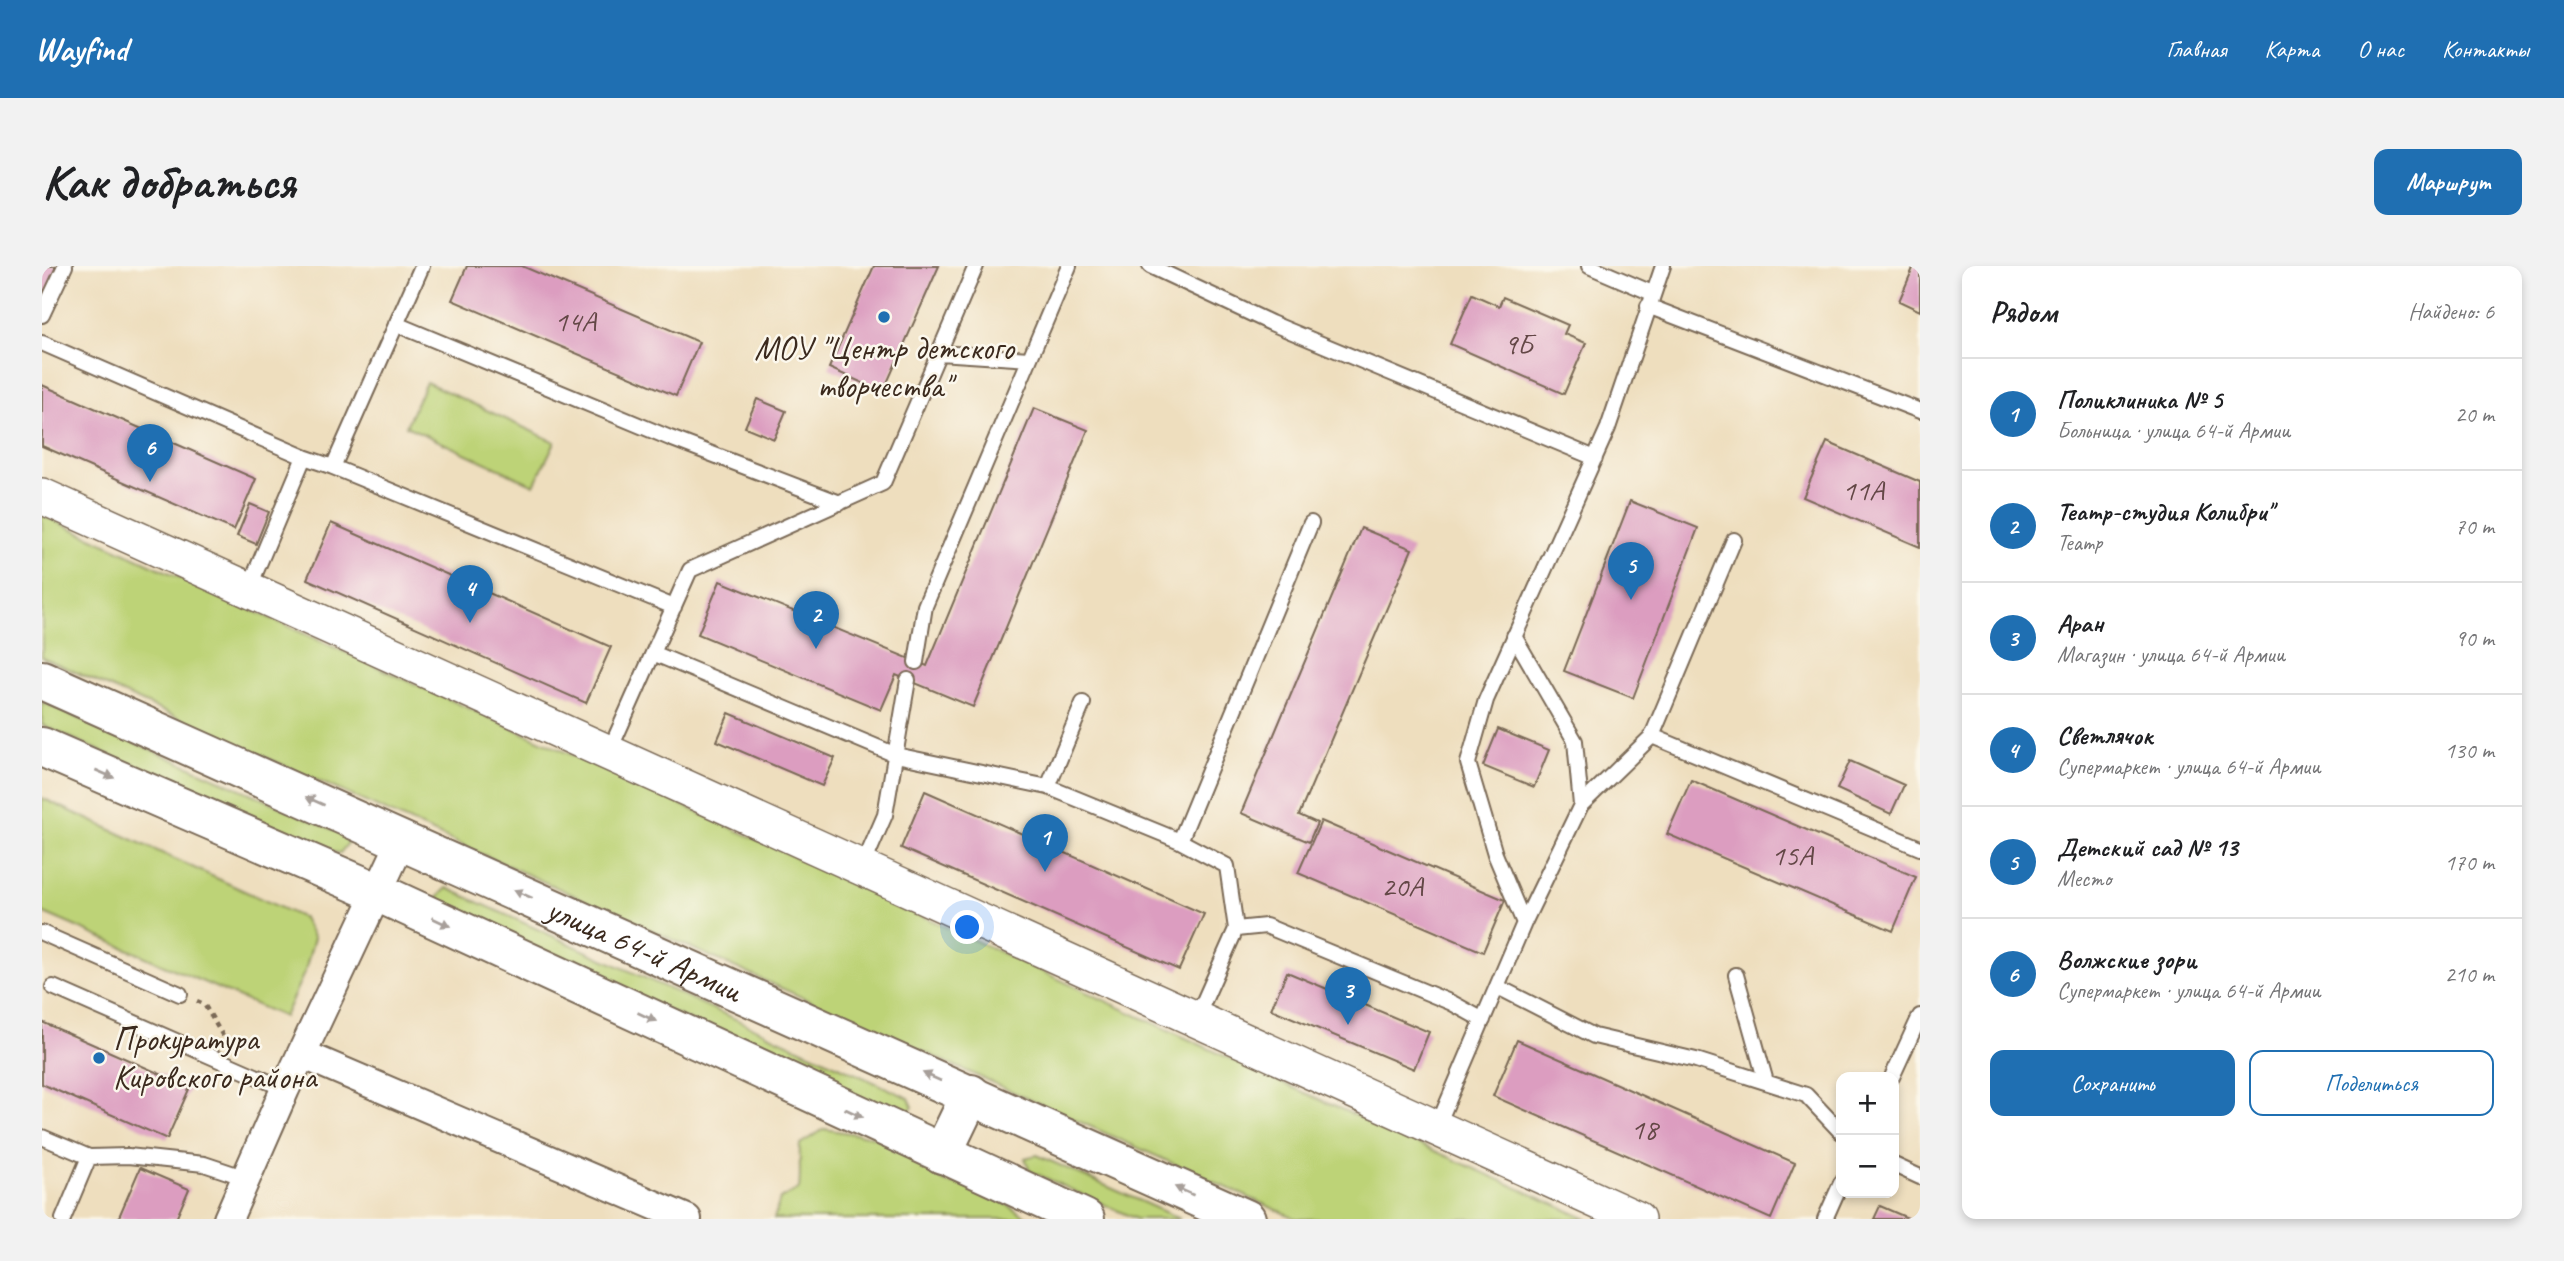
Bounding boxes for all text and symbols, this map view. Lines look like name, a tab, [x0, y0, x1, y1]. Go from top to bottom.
text: Wayfind	[35, 28, 128, 70]
text: Главная	[2166, 34, 2227, 64]
text: Карта	[2265, 34, 2319, 64]
text: О нас	[2357, 34, 2404, 64]
text: Контакты	[2442, 34, 2529, 64]
button: Маршрут	[2374, 149, 2522, 215]
text: Как добраться	[42, 151, 295, 213]
text: Рядом	[1990, 293, 2057, 331]
text: Найдено: 6	[2408, 297, 2494, 326]
house number: 14А	[554, 302, 598, 340]
marker: МОУ "Центр детского творчества"	[876, 309, 892, 325]
house number: 9Б	[1504, 325, 1537, 363]
place label: МОУ "Центр детского творчества"	[754, 327, 1016, 407]
text: Поликлиника № 5	[2057, 383, 2222, 416]
text: 1	[2008, 400, 2018, 429]
text: 20 m	[2455, 400, 2494, 429]
text: Больница · улица 64-й Армии	[2057, 416, 2290, 445]
pin: 6	[127, 424, 173, 482]
house number: 11А	[1842, 471, 1886, 509]
text: Театр-студия Колибри"	[2057, 495, 2273, 528]
text: 2	[2008, 512, 2018, 541]
text: 70 m	[2455, 512, 2494, 541]
text: Театр	[2057, 528, 2102, 557]
pin: 5	[1608, 542, 1654, 600]
pin: 4	[447, 565, 493, 623]
pin: 2	[793, 591, 839, 649]
text: Аран	[2057, 607, 2103, 640]
text: 3	[2008, 624, 2018, 653]
text: 90 m	[2455, 624, 2494, 653]
text: Магазин · улица 64-й Армии	[2057, 640, 2285, 669]
text: Светлячок	[2057, 719, 2153, 752]
text: 4	[2008, 736, 2018, 765]
text: 130 m	[2445, 736, 2494, 765]
text: Супермаркет · улица 64-й Армии	[2057, 752, 2321, 781]
one-way arrow	[94, 769, 115, 780]
one-way arrow	[305, 795, 326, 806]
pin: 1	[1022, 814, 1068, 872]
text: Детский сад № 13	[2057, 831, 2238, 864]
house number: 15А	[1771, 836, 1815, 874]
text: 5	[2008, 848, 2018, 877]
text: 170 m	[2445, 848, 2494, 877]
text: Место	[2057, 864, 2111, 893]
house number: 20А	[1381, 867, 1425, 905]
street label: улица 64-й Армии	[539, 887, 750, 1012]
one-way arrow	[513, 888, 533, 900]
your location	[950, 910, 984, 944]
one-way arrow	[430, 917, 451, 928]
text: Волжские зори	[2057, 943, 2197, 976]
text: 6	[2008, 960, 2018, 989]
text: 210 m	[2445, 960, 2494, 989]
pin: 3	[1325, 967, 1371, 1025]
text: Супермаркет · улица 64-й Армии	[2057, 976, 2321, 1005]
one-way arrow	[637, 1011, 657, 1023]
place label: Прокуратура Кировского района	[113, 1018, 318, 1098]
marker: Прокуратура Кировского района	[91, 1050, 107, 1066]
button: Сохранить	[1990, 1050, 2235, 1116]
button: Поделиться	[2249, 1050, 2494, 1116]
one-way arrow	[922, 1071, 942, 1083]
map controls	[1836, 1072, 1899, 1198]
button: +	[1836, 1072, 1899, 1135]
one-way arrow	[843, 1108, 864, 1119]
house number: 18	[1631, 1110, 1660, 1148]
button: −	[1836, 1135, 1899, 1198]
one-way arrow	[1174, 1185, 1194, 1197]

